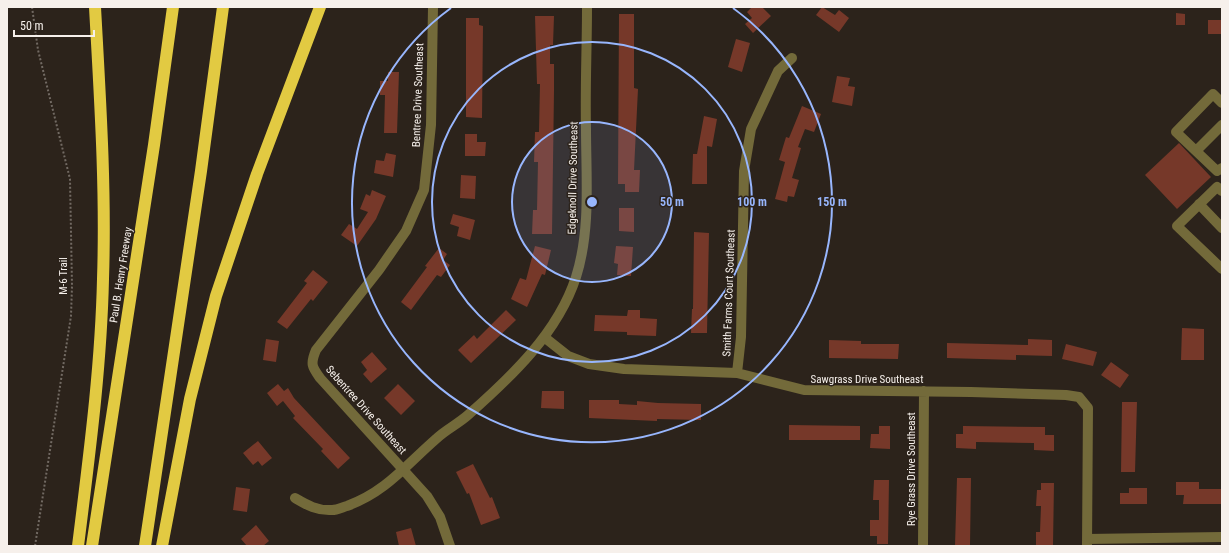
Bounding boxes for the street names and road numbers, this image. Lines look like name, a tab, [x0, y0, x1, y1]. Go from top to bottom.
street label: Bentree Drive Southeast	[410, 43, 426, 147]
street label: Edgeknoll Drive Southeast	[566, 121, 580, 235]
street label: Paul B. Henry Freeway	[107, 226, 135, 324]
street label: Smith Farms Court Southeast	[720, 229, 738, 357]
street label: M-6 Trail	[57, 257, 70, 295]
street label: Sebentree Drive Southeast	[323, 363, 409, 457]
street label: Sawgrass Drive Southeast	[811, 373, 923, 386]
street label: Rye Grass Drive Southeast	[905, 412, 918, 526]

